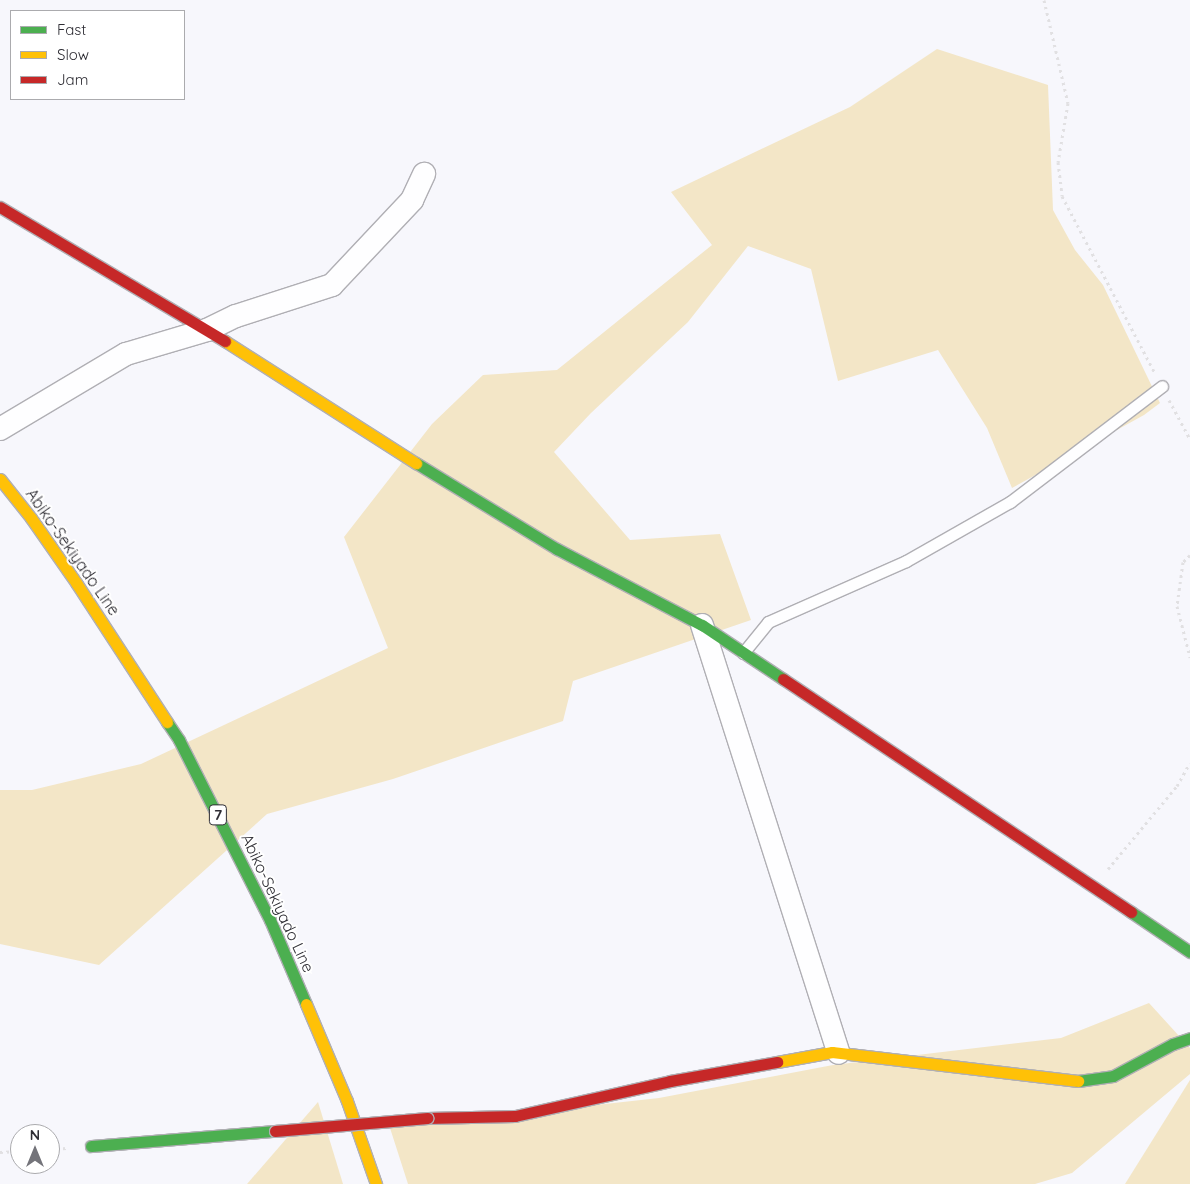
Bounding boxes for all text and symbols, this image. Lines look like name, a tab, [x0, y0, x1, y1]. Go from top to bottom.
legend	[10, 10, 185, 100]
text: Fast	[57, 20, 86, 39]
text: Slow	[57, 45, 89, 64]
text: Jam	[57, 70, 88, 89]
street label: Abiko-Sekiyado Line	[22, 485, 124, 619]
road number: 7	[208, 802, 228, 828]
street label: Abiko-Sekiyado Line	[238, 831, 318, 975]
north arrow	[10, 1124, 60, 1174]
text: N	[30, 1126, 40, 1144]

